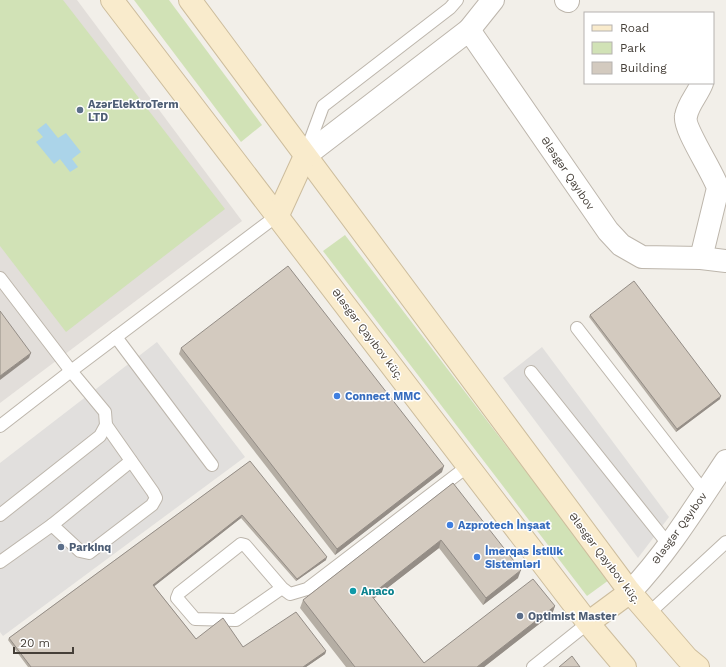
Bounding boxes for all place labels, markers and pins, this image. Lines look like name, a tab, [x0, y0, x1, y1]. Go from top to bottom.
place label: AzərElektroTerm LTD	[88, 98, 179, 124]
marker: AzərElektroTerm LTD	[75, 105, 85, 115]
place label: Connect MMC	[345, 390, 421, 403]
marker: Connect MMC	[332, 391, 342, 401]
place label: Azprotech İnşaat	[458, 519, 550, 532]
marker: Azprotech İnşaat	[445, 520, 455, 530]
place label: Parkinq	[69, 541, 111, 554]
marker: Parkinq	[56, 542, 66, 552]
place label: İmerqas İstilik Sistemləri	[485, 545, 563, 571]
marker: İmerqas İstilik Sistemləri	[472, 552, 482, 562]
place label: Anaco	[361, 585, 395, 598]
marker: Anaco	[348, 586, 358, 596]
place label: Optimist Master	[528, 610, 617, 623]
marker: Optimist Master	[515, 611, 525, 621]

